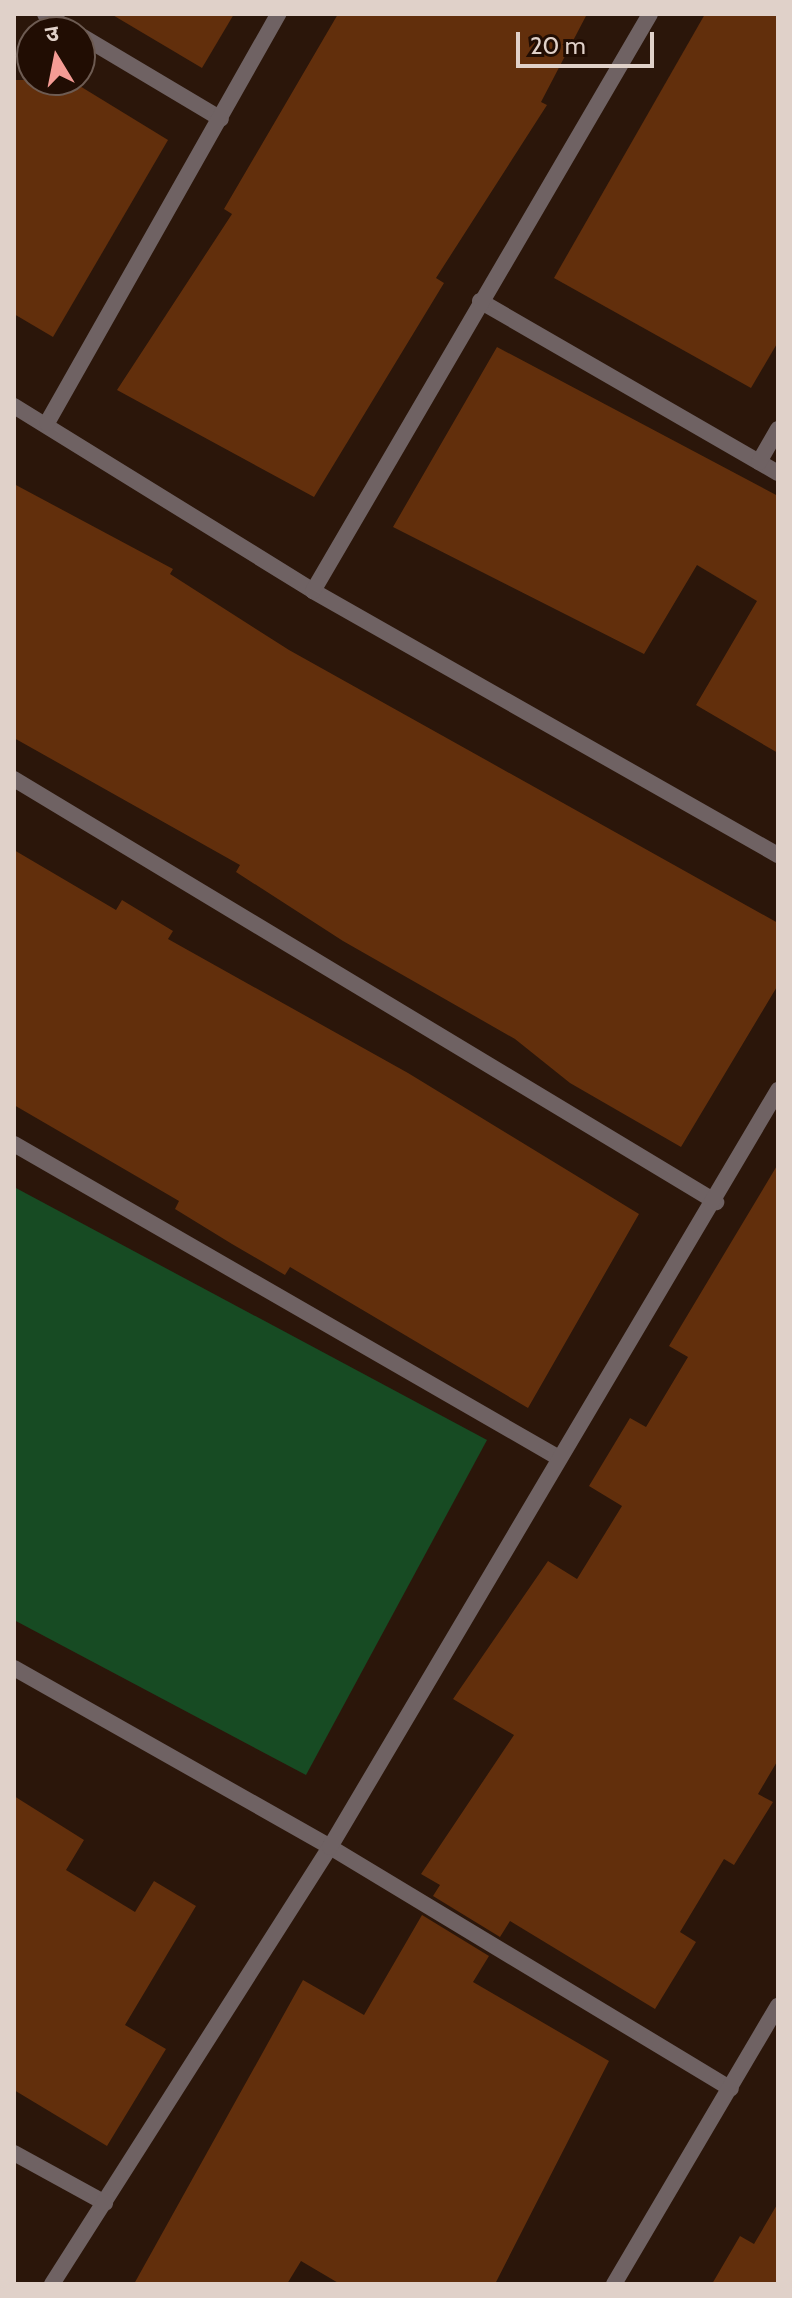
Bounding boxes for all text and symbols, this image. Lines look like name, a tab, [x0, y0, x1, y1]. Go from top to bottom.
north arrow	[16, 16, 96, 96]
scale bar	[520, 16, 658, 66]
text: उ	[43, 19, 61, 48]
text: 20 m	[530, 31, 586, 60]

